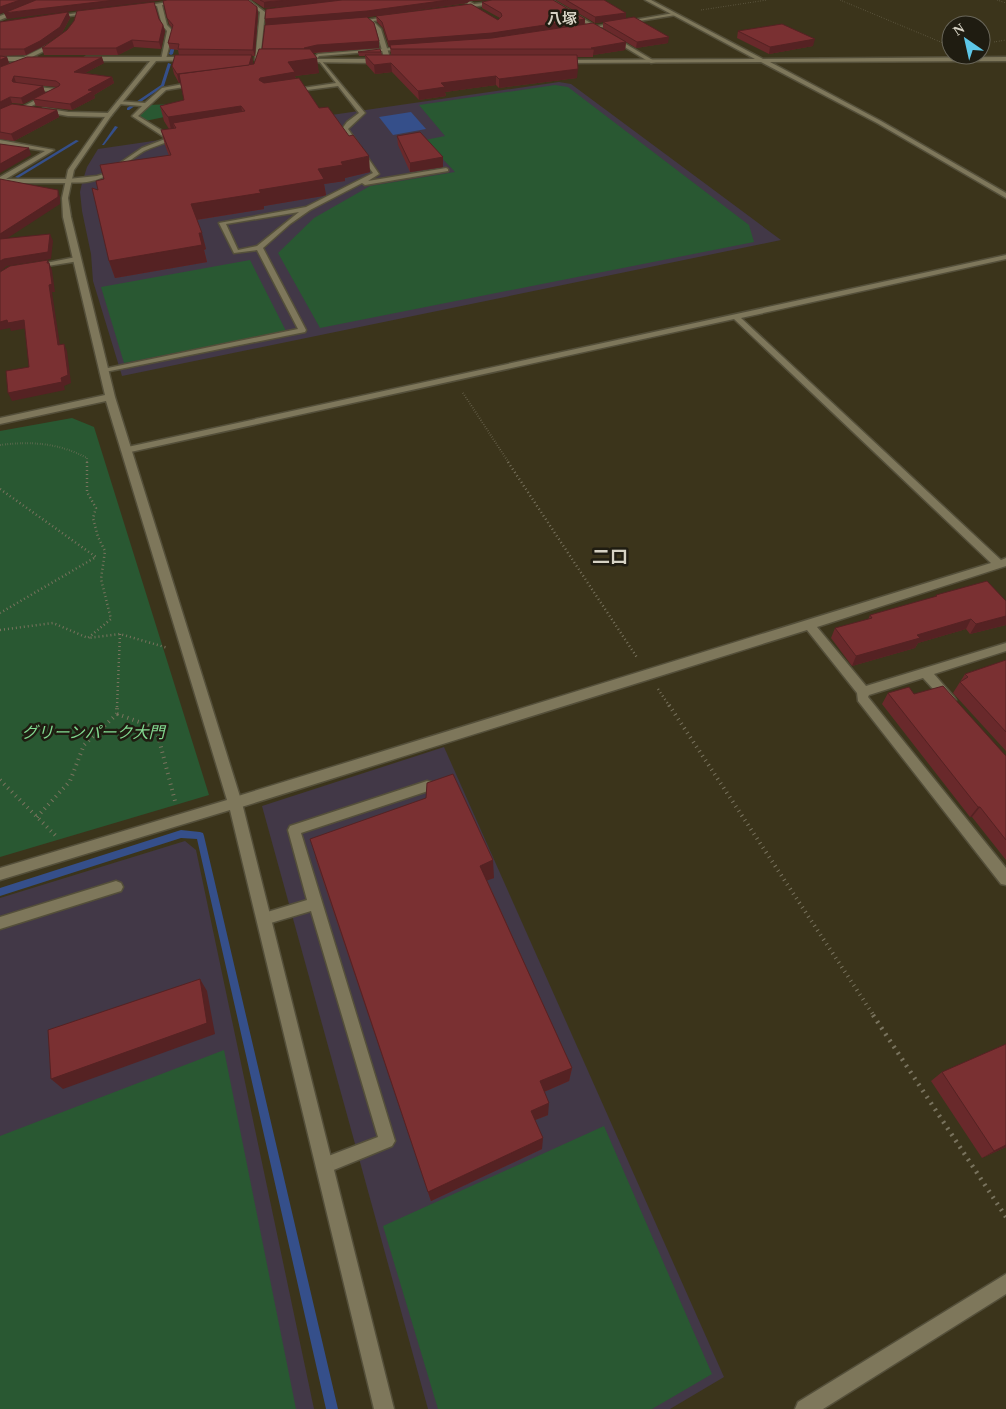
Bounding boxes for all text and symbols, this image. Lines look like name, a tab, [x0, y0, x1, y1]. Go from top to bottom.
district label: 八塚	[547, 11, 577, 27]
north arrow	[941, 15, 991, 65]
text: N	[951, 21, 967, 39]
district label: 二口	[592, 547, 628, 567]
park label: グリーンパーク大門	[21, 724, 167, 741]

